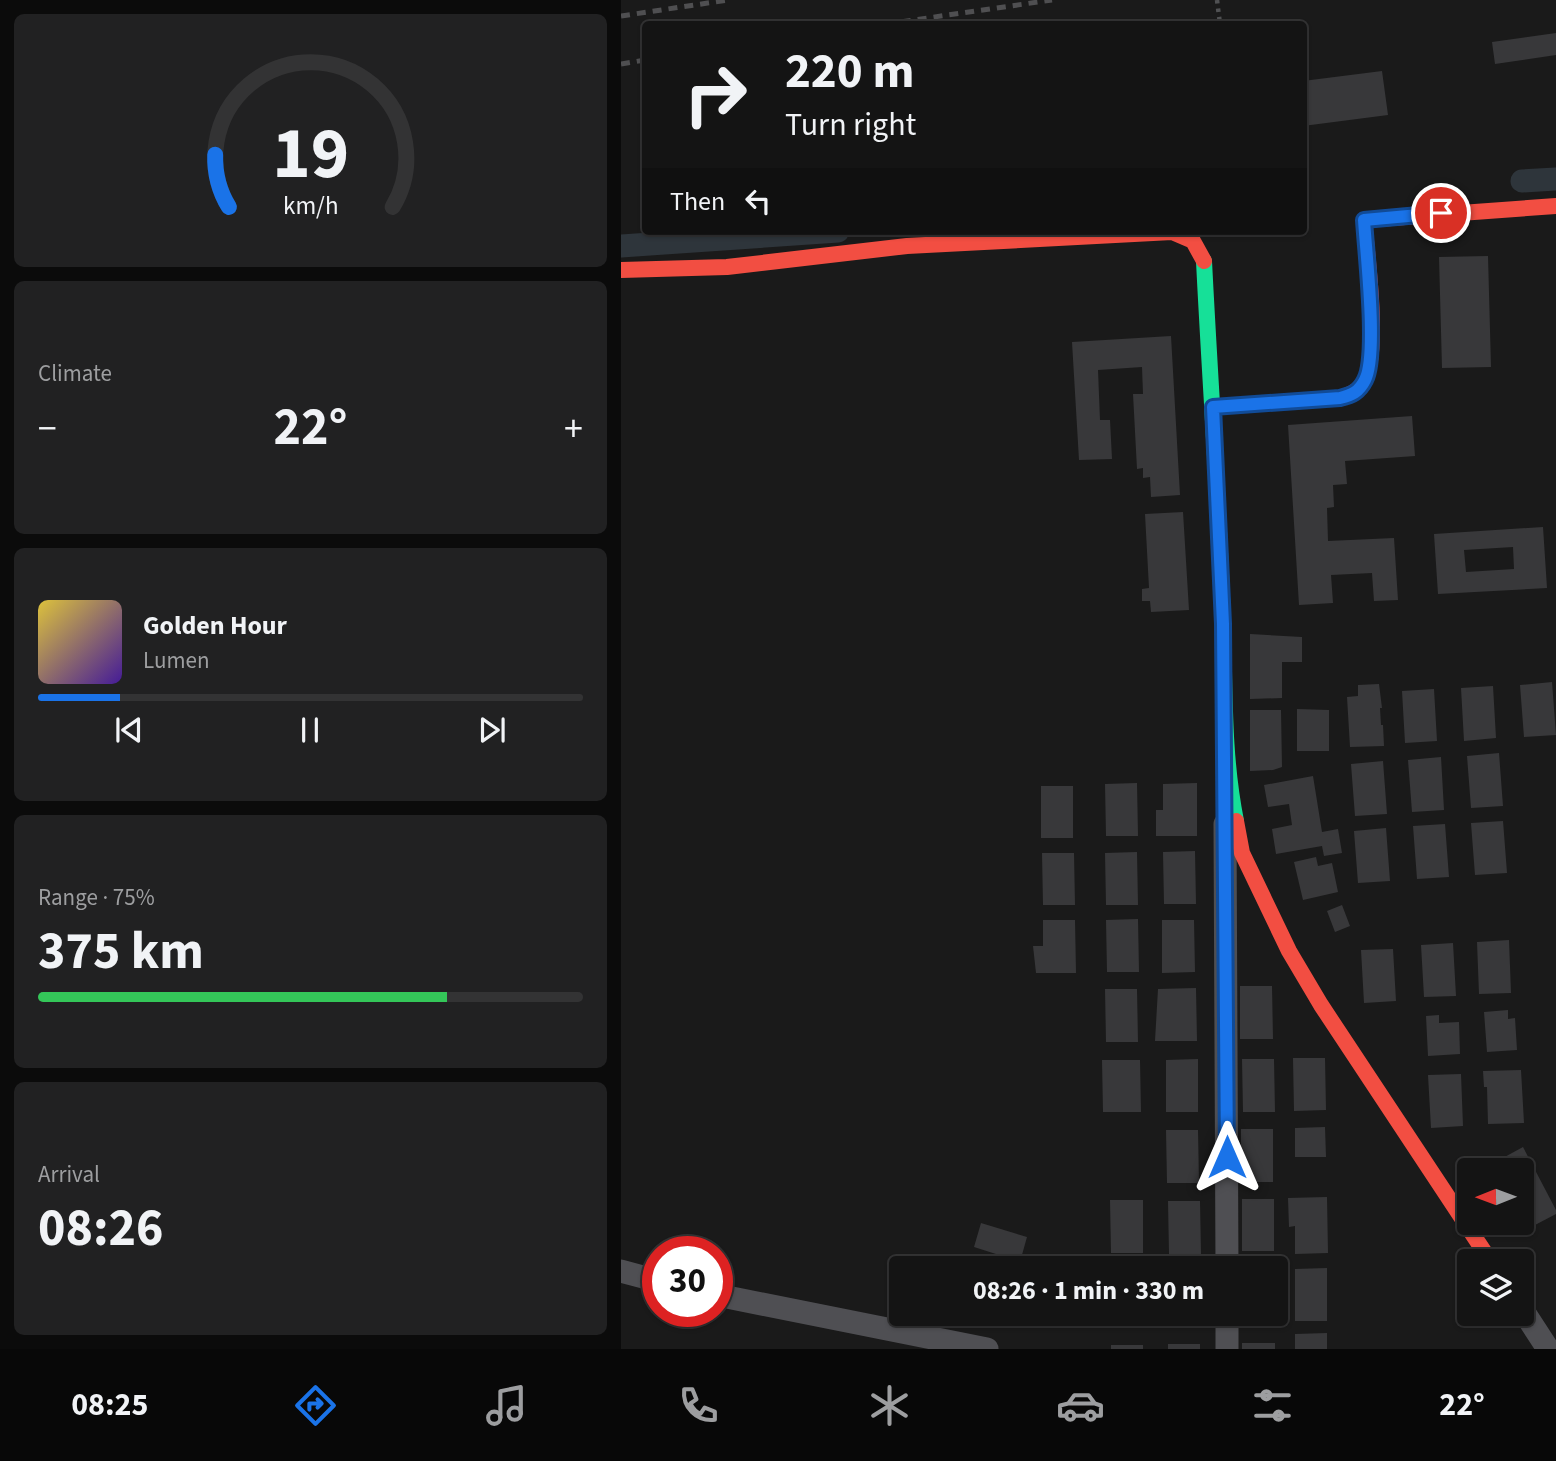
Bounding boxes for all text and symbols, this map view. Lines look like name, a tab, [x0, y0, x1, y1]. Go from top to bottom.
text: 220 m	[785, 37, 914, 107]
icon: right	[670, 49, 761, 140]
text: 19	[272, 102, 349, 206]
text: Turn right	[785, 102, 916, 148]
icon: left	[739, 182, 777, 220]
text: Then	[670, 183, 725, 220]
pin	[1411, 183, 1471, 243]
text: km/h	[283, 187, 338, 223]
icon: arrive	[1422, 194, 1460, 232]
text: Climate	[38, 357, 112, 390]
text: 22°	[274, 391, 347, 465]
text: −	[38, 402, 57, 456]
text: +	[564, 402, 583, 456]
text: Golden Hour	[143, 607, 287, 644]
text: Lumen	[143, 644, 210, 677]
icon: previous	[110, 711, 148, 749]
icon: pause	[291, 711, 329, 749]
icon: next	[473, 711, 511, 749]
text: Range · 75%	[38, 881, 155, 914]
text: 375 km	[38, 915, 204, 989]
position arrow	[1190, 1120, 1264, 1194]
text: Arrival	[38, 1158, 100, 1191]
north arrow	[1457, 1158, 1535, 1236]
map controls	[1457, 1158, 1534, 1326]
text: 08:26	[38, 1192, 163, 1266]
speed limit sign: 30	[642, 1236, 733, 1327]
button: layers	[1457, 1249, 1534, 1326]
text: 08:26 · 1 min · 330 m	[973, 1272, 1204, 1309]
icon: directions	[291, 1381, 340, 1430]
icon: music	[482, 1381, 531, 1430]
icon: phone	[674, 1381, 723, 1430]
icon: climate	[865, 1381, 914, 1430]
icon: car	[1056, 1381, 1105, 1430]
icon: filters	[1248, 1381, 1297, 1430]
text: 08:25	[71, 1382, 148, 1428]
text: 22°	[1439, 1382, 1485, 1428]

